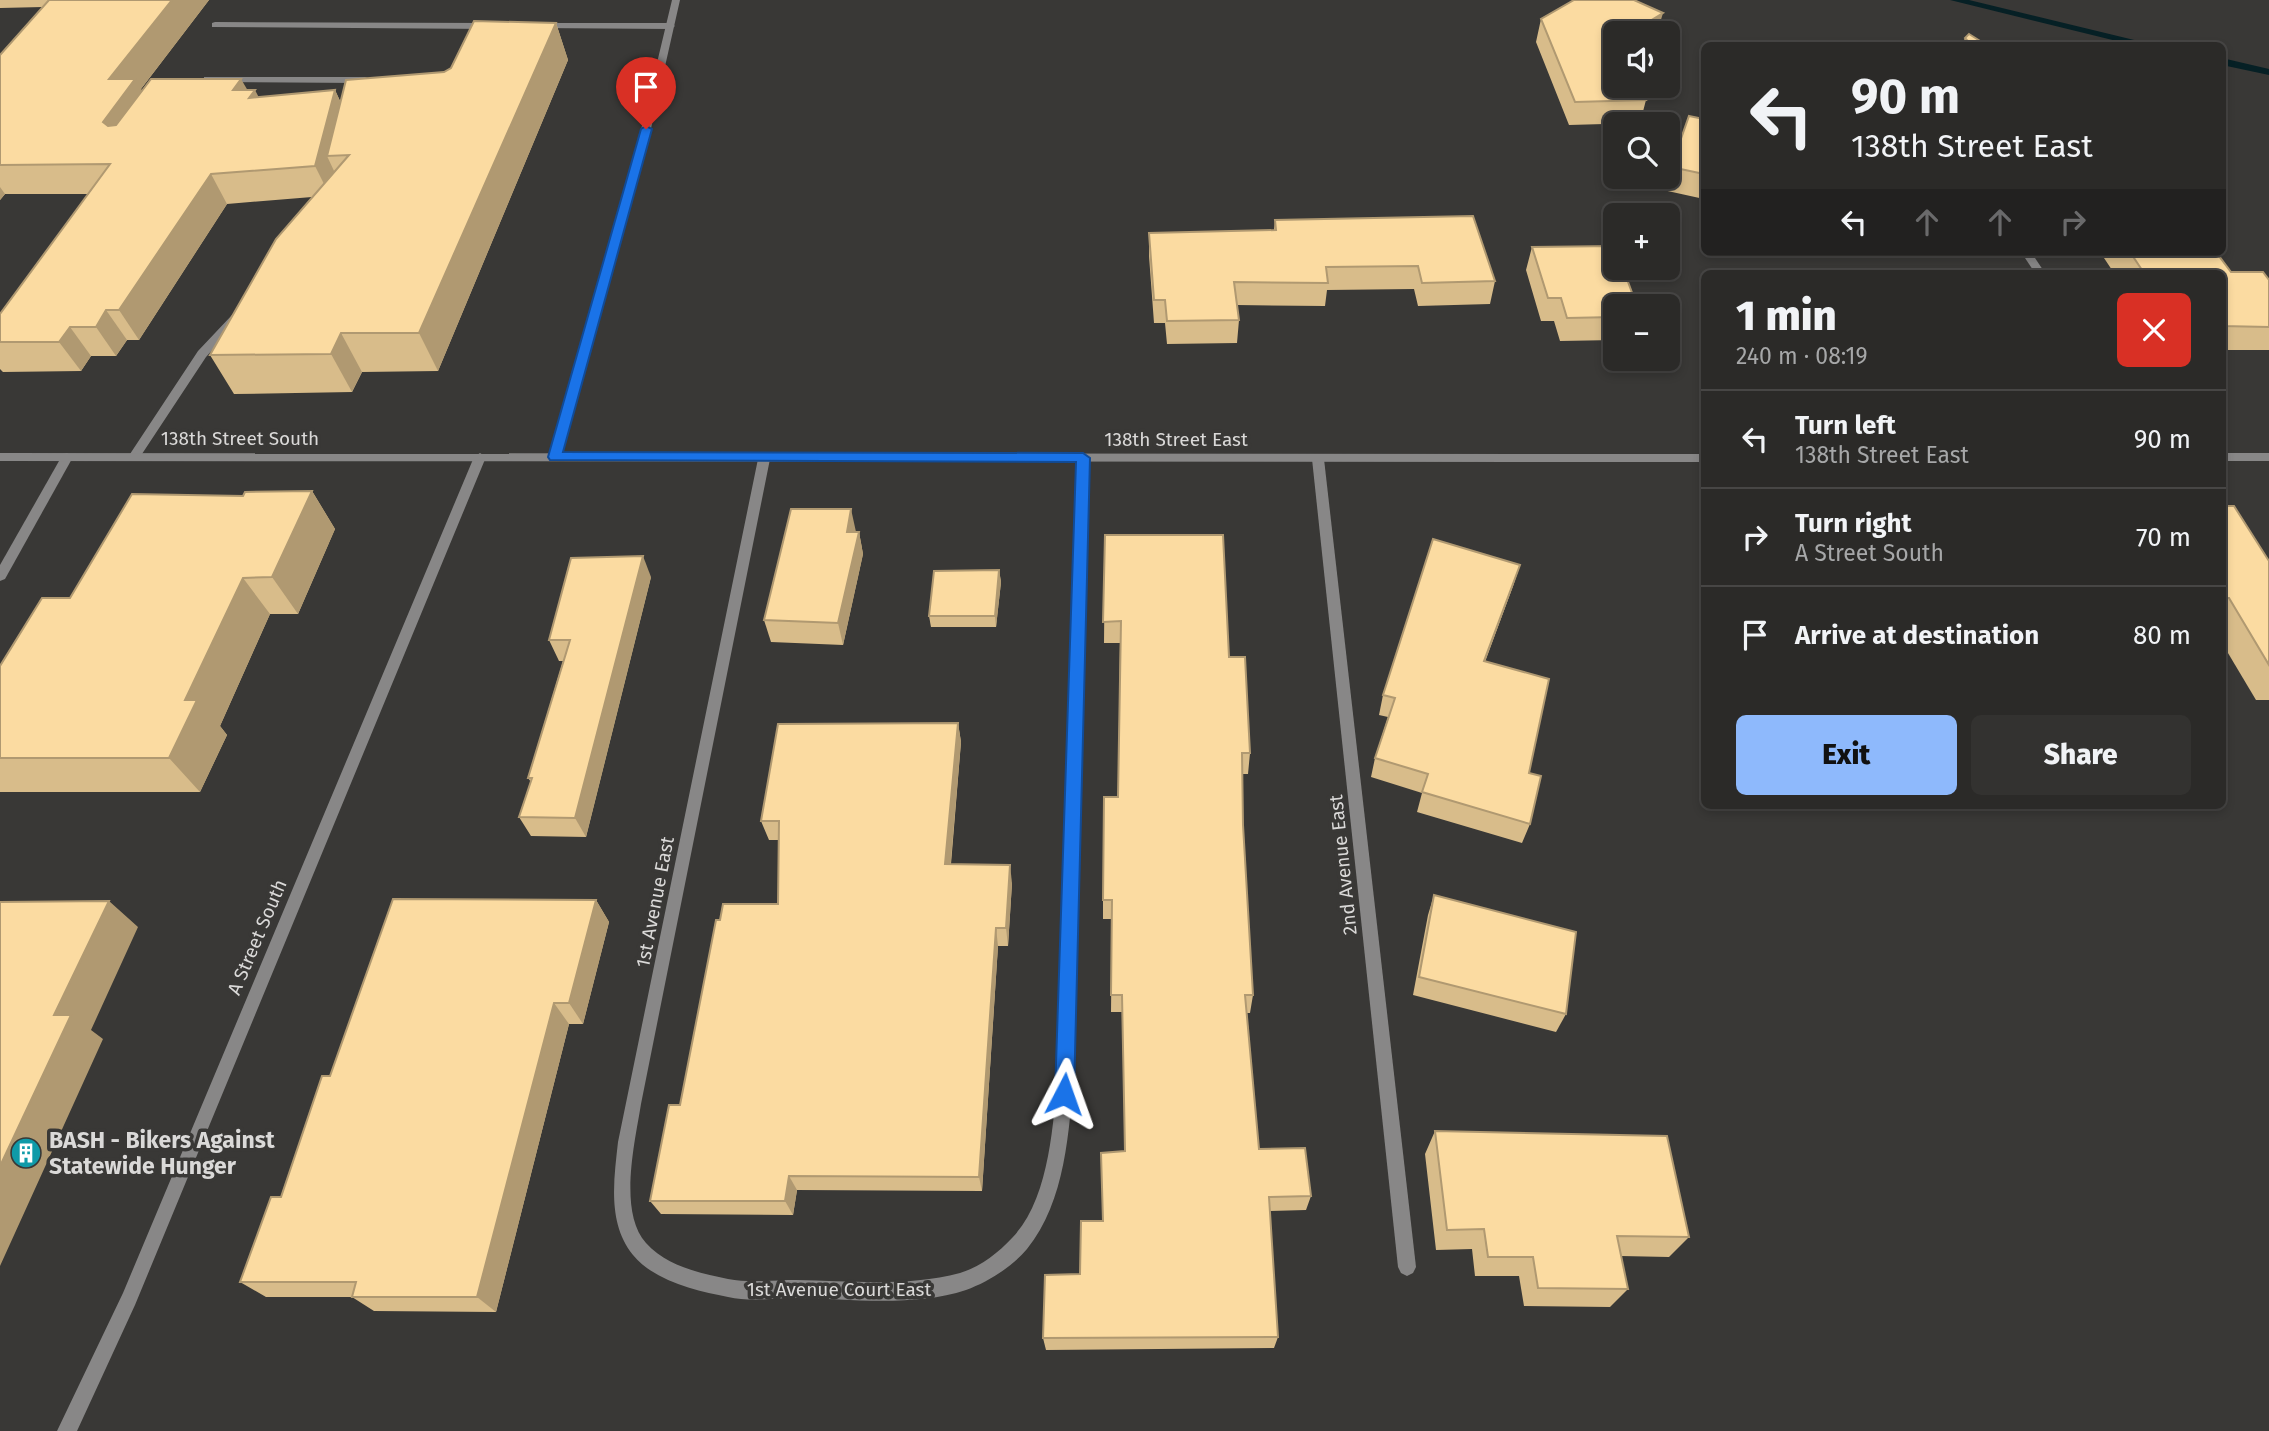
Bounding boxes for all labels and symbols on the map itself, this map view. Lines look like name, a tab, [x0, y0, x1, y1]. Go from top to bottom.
pin	[616, 57, 676, 129]
street label: 138th Street South	[161, 427, 319, 450]
street label: 138th Street East	[1104, 428, 1248, 451]
street label: 2nd Avenue East	[1324, 794, 1362, 936]
street label: 1st Avenue East	[631, 834, 679, 969]
street label: A Street South	[222, 876, 292, 998]
position arrow	[1027, 1057, 1101, 1131]
place label: BASH - Bikers Against Statewide Hunger	[49, 1126, 276, 1180]
building icon: BASH - Bikers Against Statewide Hunger	[9, 1136, 43, 1170]
street label: 1st Avenue Court East	[747, 1278, 931, 1301]

